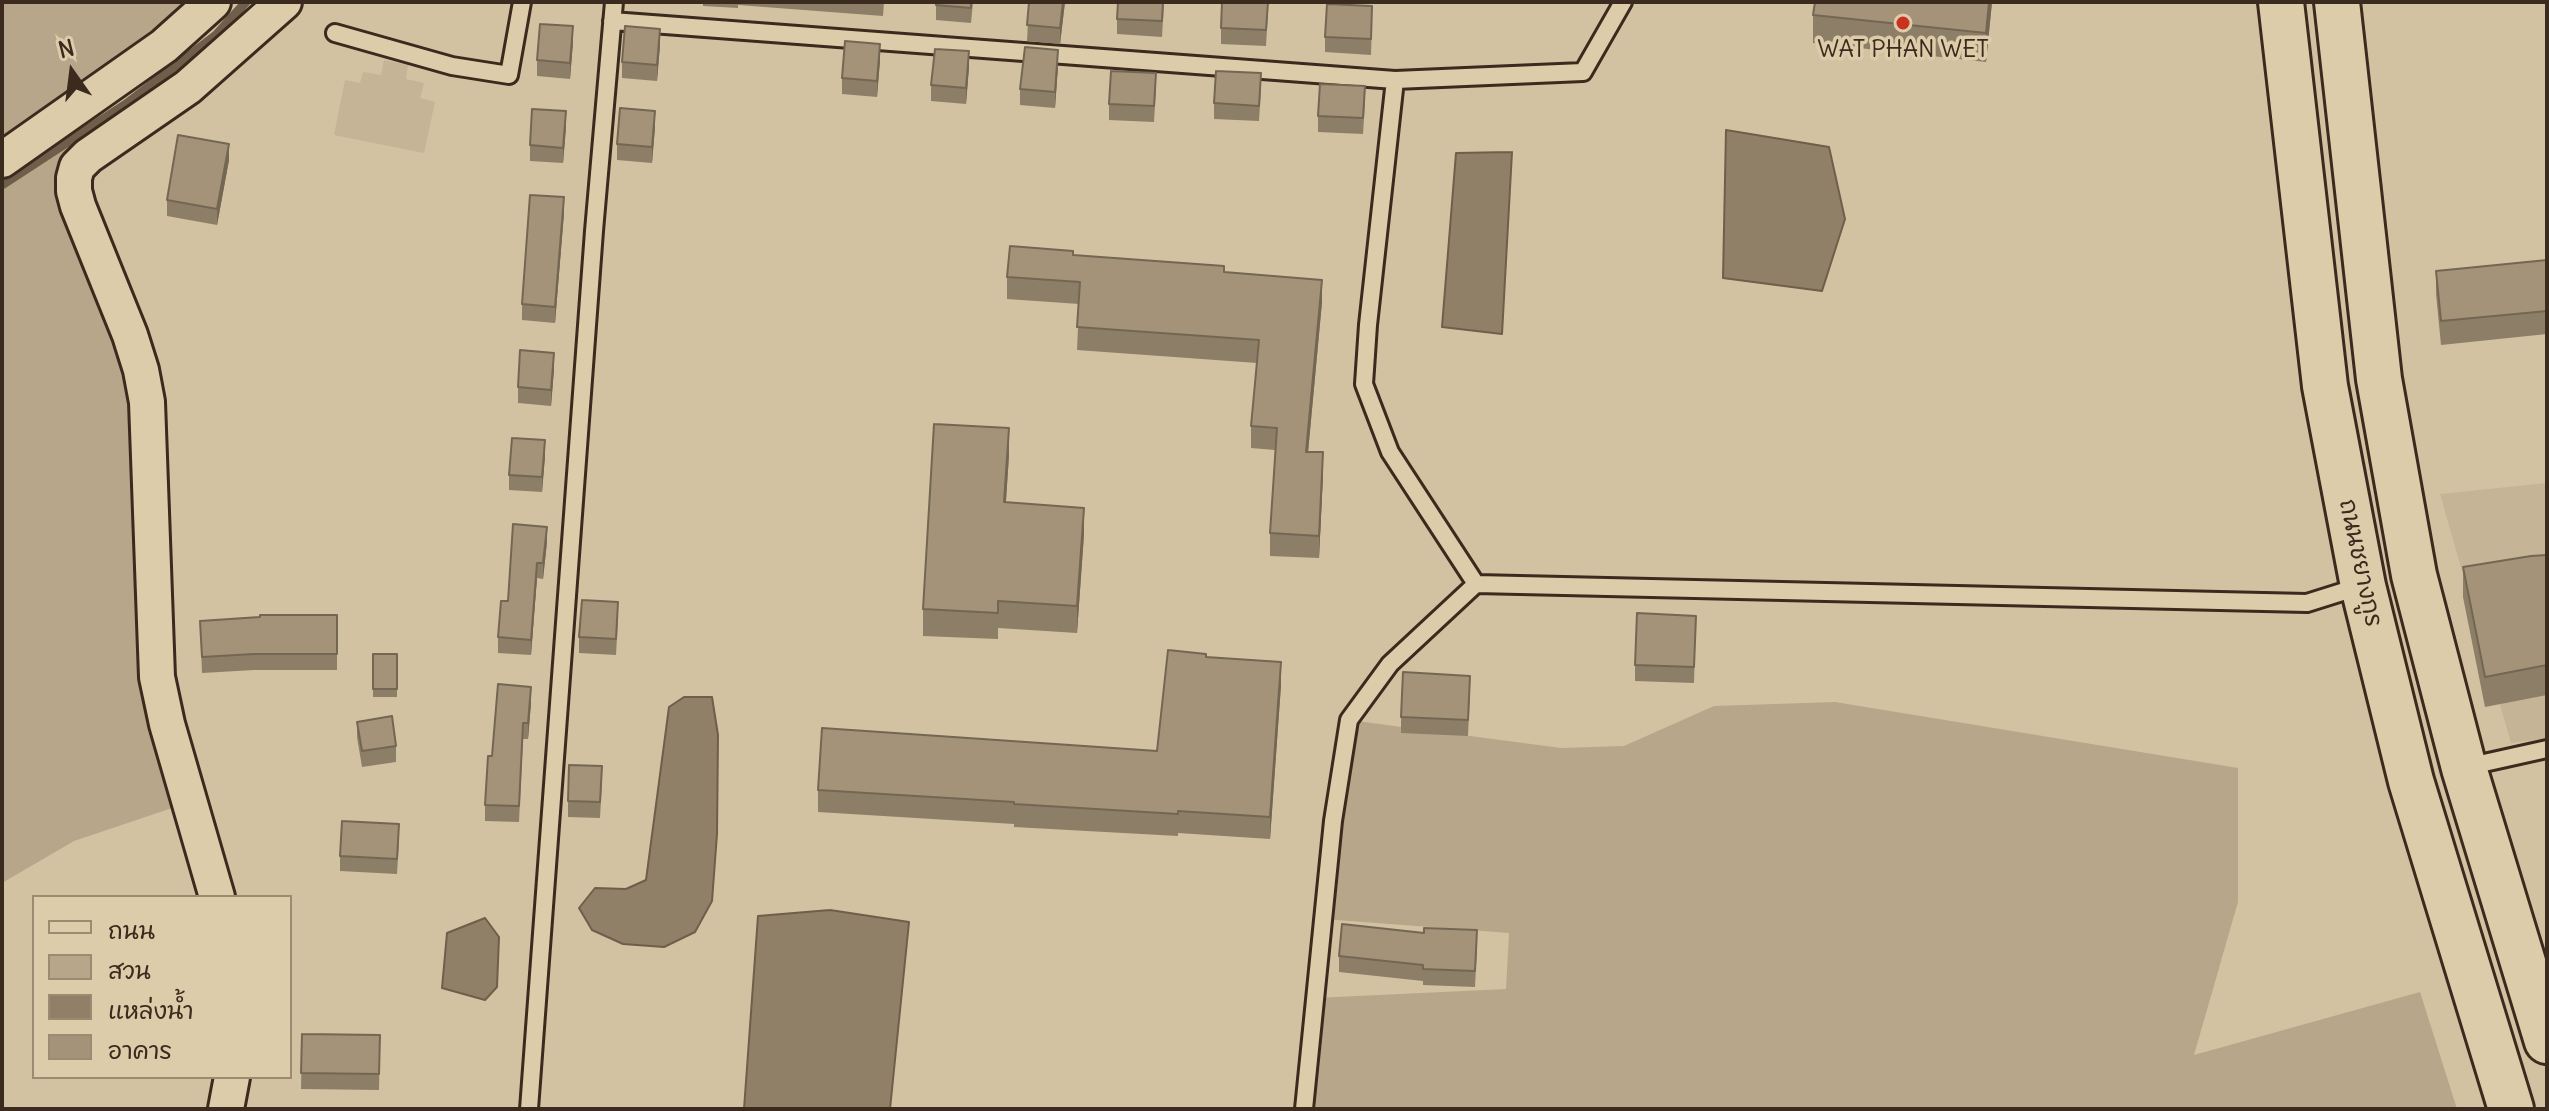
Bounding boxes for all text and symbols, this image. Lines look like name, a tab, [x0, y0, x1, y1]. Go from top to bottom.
marker: WAT PHAN WET	[1894, 14, 1912, 32]
north arrow	[32, 32, 112, 112]
text: N	[55, 33, 77, 64]
place label: WAT PHAN WET	[1817, 36, 1989, 64]
street label: ถนนชยางกูร	[2332, 497, 2388, 629]
legend	[32, 895, 292, 1079]
text: ถนน	[108, 915, 155, 945]
text: สวน	[108, 955, 151, 985]
text: แหล่งน้ำ	[108, 995, 194, 1025]
text: อาคาร	[108, 1035, 172, 1065]

